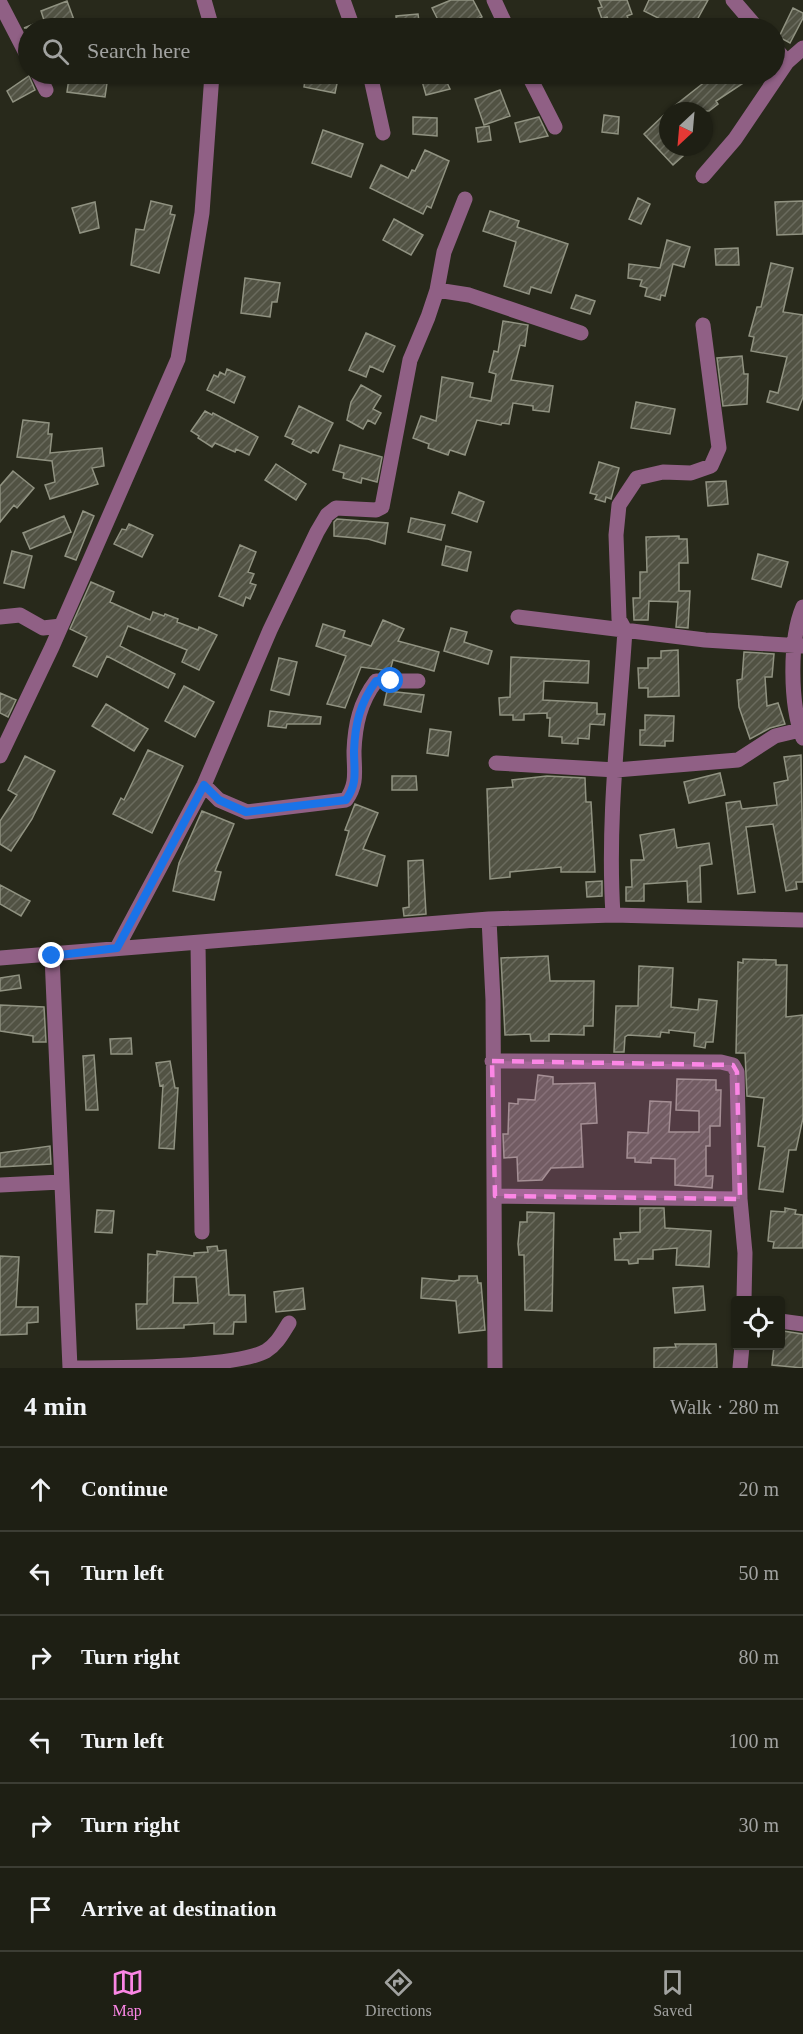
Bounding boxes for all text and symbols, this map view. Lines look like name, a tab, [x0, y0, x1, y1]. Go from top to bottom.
search box	[18, 18, 785, 84]
icon: search	[39, 35, 72, 68]
text: Search here	[87, 38, 190, 63]
north arrow	[659, 102, 713, 156]
route start	[377, 667, 403, 693]
route end	[38, 942, 64, 968]
map controls	[731, 1296, 785, 1350]
button: locate	[731, 1296, 785, 1350]
text: 4 min	[24, 1392, 87, 1421]
text: Walk · 280 m	[670, 1396, 779, 1418]
icon: ahead	[24, 1473, 57, 1506]
text: Continue	[81, 1476, 168, 1501]
text: 20 m	[738, 1478, 779, 1500]
icon: left	[24, 1557, 57, 1590]
text: Turn left	[81, 1560, 164, 1585]
text: 50 m	[738, 1562, 779, 1584]
icon: right	[24, 1641, 57, 1674]
text: Turn right	[81, 1644, 180, 1669]
text: 80 m	[738, 1646, 779, 1668]
icon: left	[24, 1725, 57, 1758]
text: Turn left	[81, 1728, 164, 1753]
text: 100 m	[728, 1730, 779, 1752]
icon: right	[24, 1809, 57, 1842]
text: Turn right	[81, 1812, 180, 1837]
text: 30 m	[738, 1814, 779, 1836]
icon: arrive	[24, 1893, 57, 1926]
text: Arrive at destination	[81, 1896, 277, 1921]
tab: Map	[111, 1966, 144, 2020]
tab: Directions	[365, 1966, 432, 2020]
tab: Saved	[653, 1966, 692, 2020]

